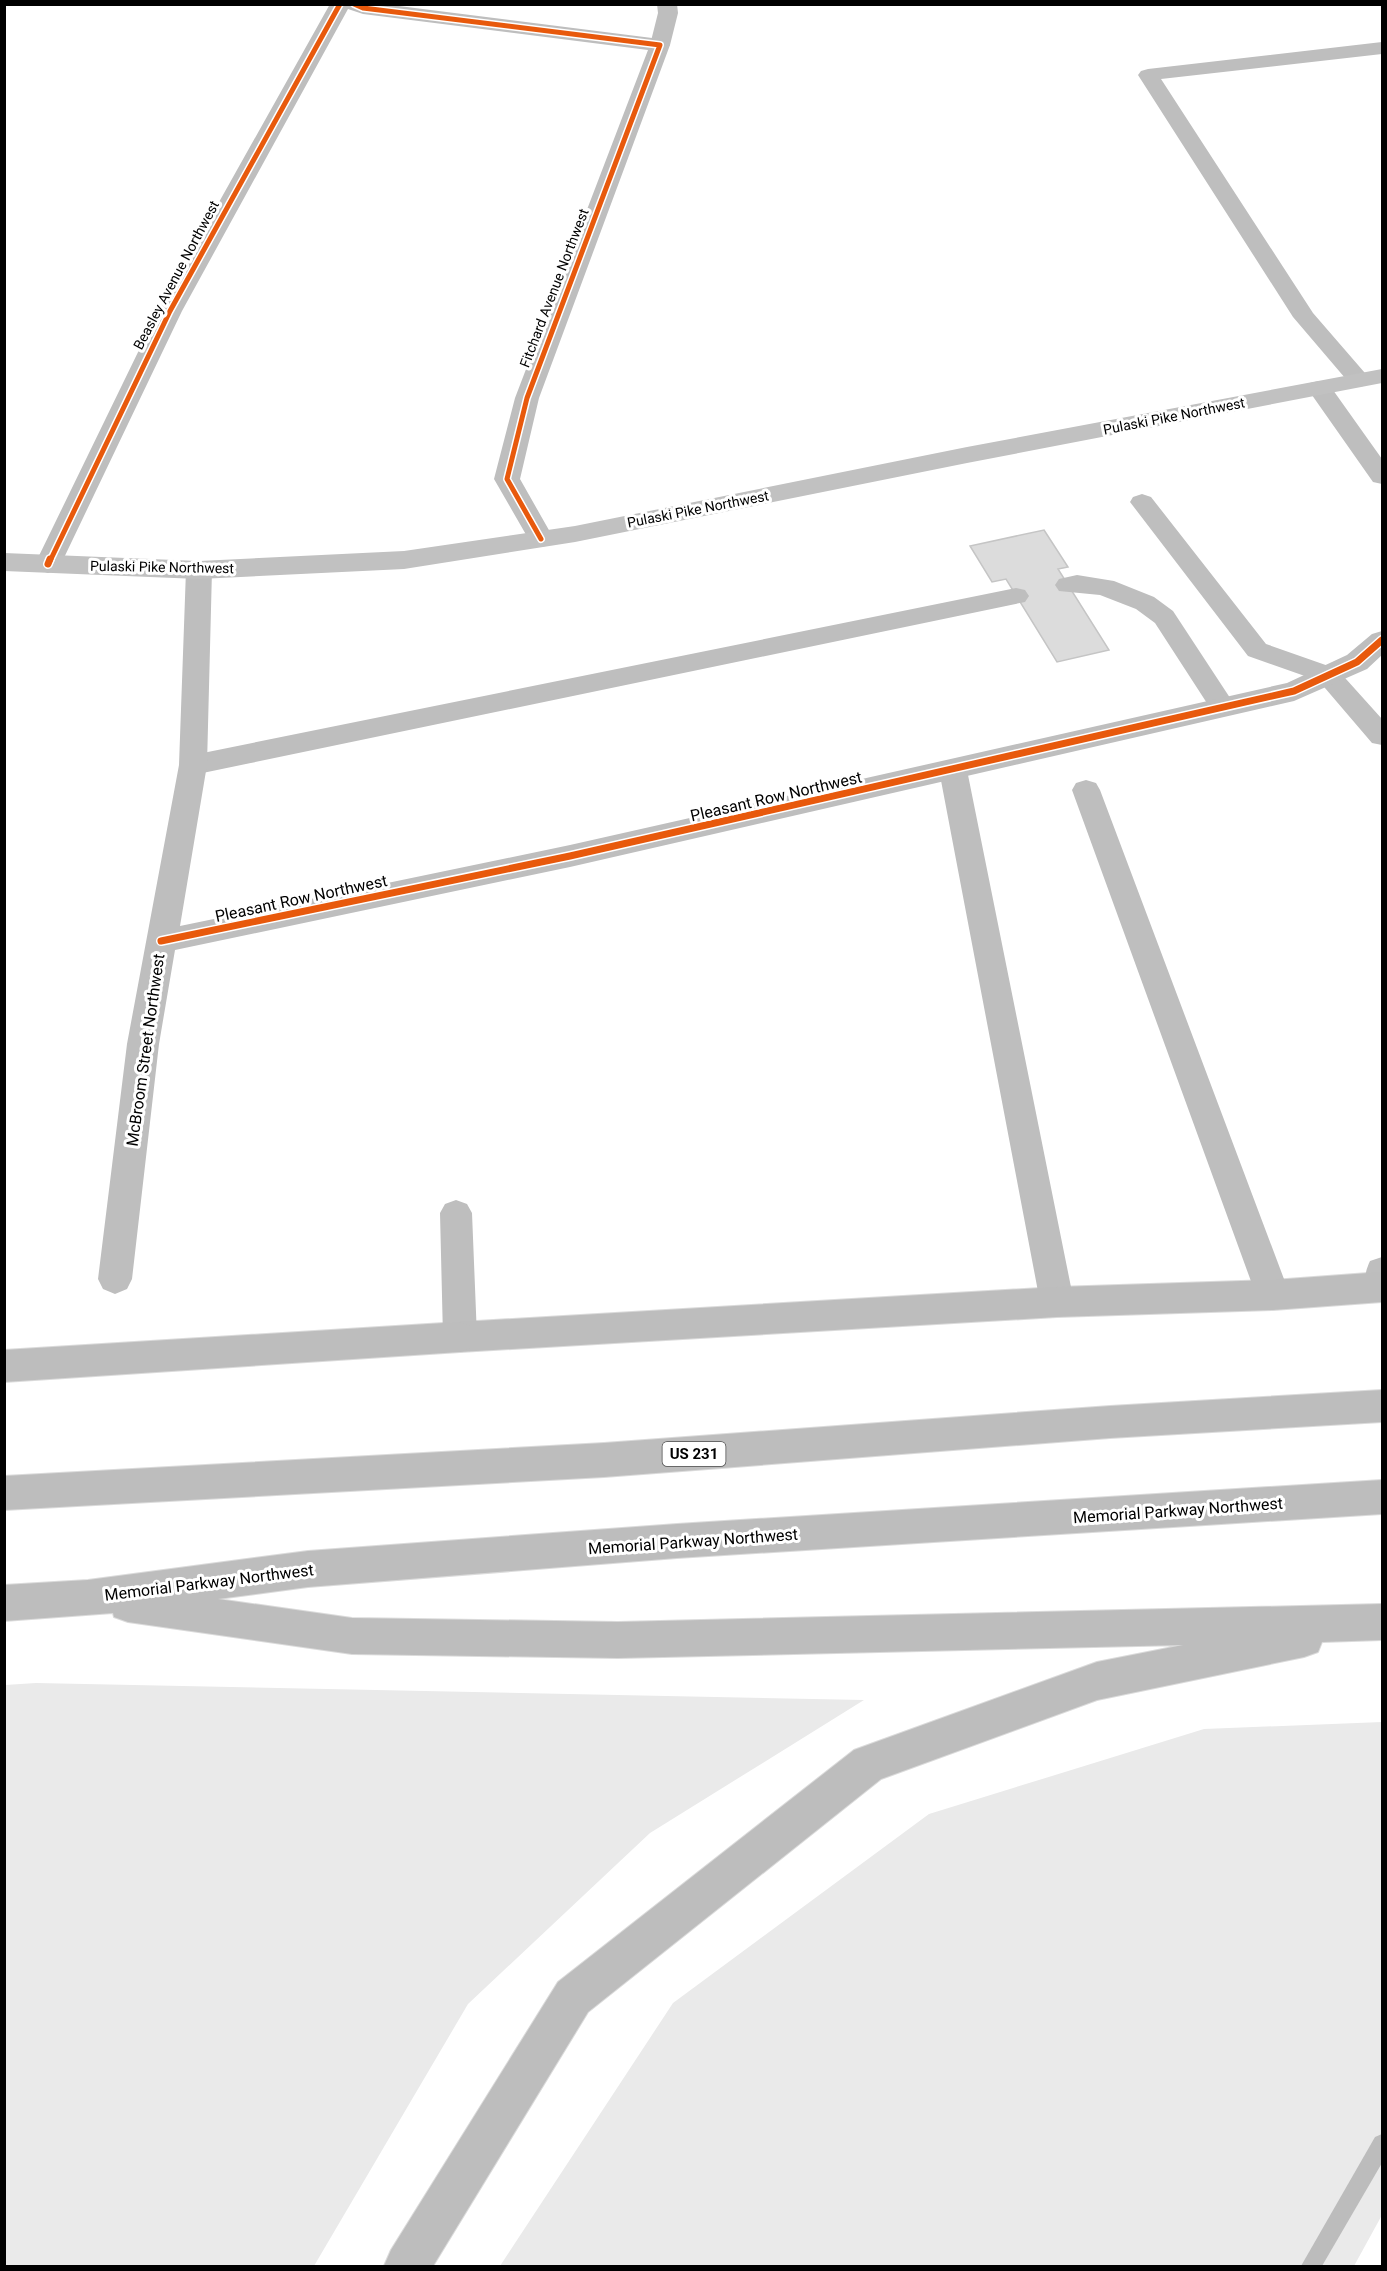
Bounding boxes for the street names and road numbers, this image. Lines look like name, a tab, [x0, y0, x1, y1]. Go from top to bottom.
street label: Beasley Avenue Northwest	[130, 198, 222, 352]
street label: Fitchard Avenue Northwest	[516, 206, 592, 370]
street label: Pulaski Pike Northwest	[1102, 394, 1247, 438]
street label: Pulaski Pike Northwest	[626, 487, 771, 531]
street label: Pulaski Pike Northwest	[90, 558, 235, 576]
street label: Pleasant Row Northwest	[688, 767, 864, 825]
street label: Pleasant Row Northwest	[213, 871, 389, 926]
street label: McBroom Street Northwest	[123, 952, 168, 1148]
road number: US 231	[662, 1442, 726, 1466]
street label: Memorial Parkway Northwest	[1072, 1494, 1284, 1527]
street label: Memorial Parkway Northwest	[587, 1525, 799, 1558]
street label: Memorial Parkway Northwest	[104, 1560, 315, 1605]

